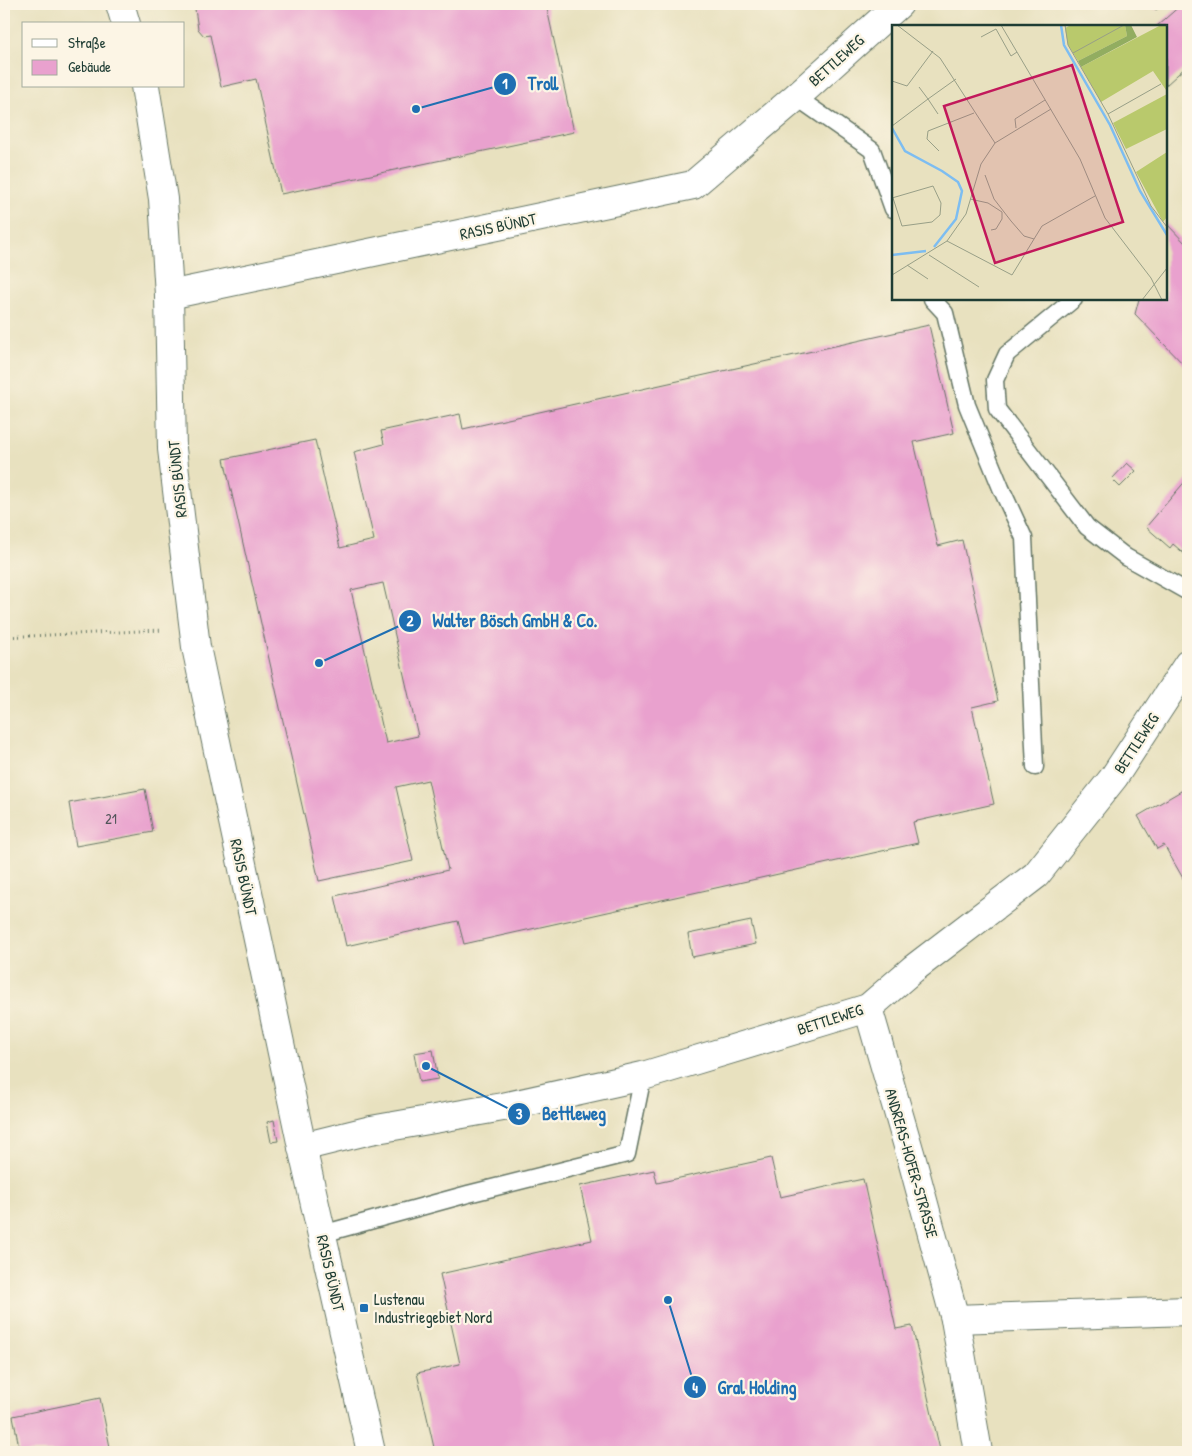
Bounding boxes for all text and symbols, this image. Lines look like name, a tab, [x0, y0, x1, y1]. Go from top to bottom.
legend	[22, 22, 185, 88]
inset map	[892, 25, 1167, 300]
street label: BETTLEWEG	[803, 29, 869, 91]
text: Straße	[68, 32, 106, 53]
text: Gebäude	[68, 56, 111, 77]
callout: Troll	[493, 67, 568, 100]
text: Troll	[527, 71, 559, 96]
text: 1	[502, 73, 508, 94]
street label: RASIS BÜNDT	[458, 207, 539, 245]
street label: RASIS BÜNDT	[162, 439, 192, 519]
callout: Walter Bösch GmbH & Co.	[398, 604, 608, 637]
text: Walter Bösch GmbH & Co.	[433, 608, 598, 633]
text: 2	[406, 610, 414, 631]
street label: BETTLEWEG	[1108, 708, 1164, 777]
house number: 21	[105, 809, 117, 828]
street label: RASIS BÜNDT	[225, 837, 263, 918]
street label: BETTLEWEG	[794, 998, 866, 1040]
street label: ANDREAS-HOFER-STRASSE	[880, 1086, 944, 1240]
callout: Bettleweg	[507, 1097, 616, 1130]
text: Bettleweg	[542, 1101, 606, 1127]
text: 3	[516, 1103, 523, 1124]
street label: RASIS BÜNDT	[312, 1233, 351, 1314]
place label: Lustenau Industriegebiet Nord	[374, 1288, 492, 1328]
marker: Lustenau Industriegebiet Nord	[358, 1302, 370, 1314]
callout: Gral Holding	[682, 1371, 807, 1404]
text: Gral Holding	[717, 1375, 797, 1401]
text: 4	[692, 1377, 698, 1398]

